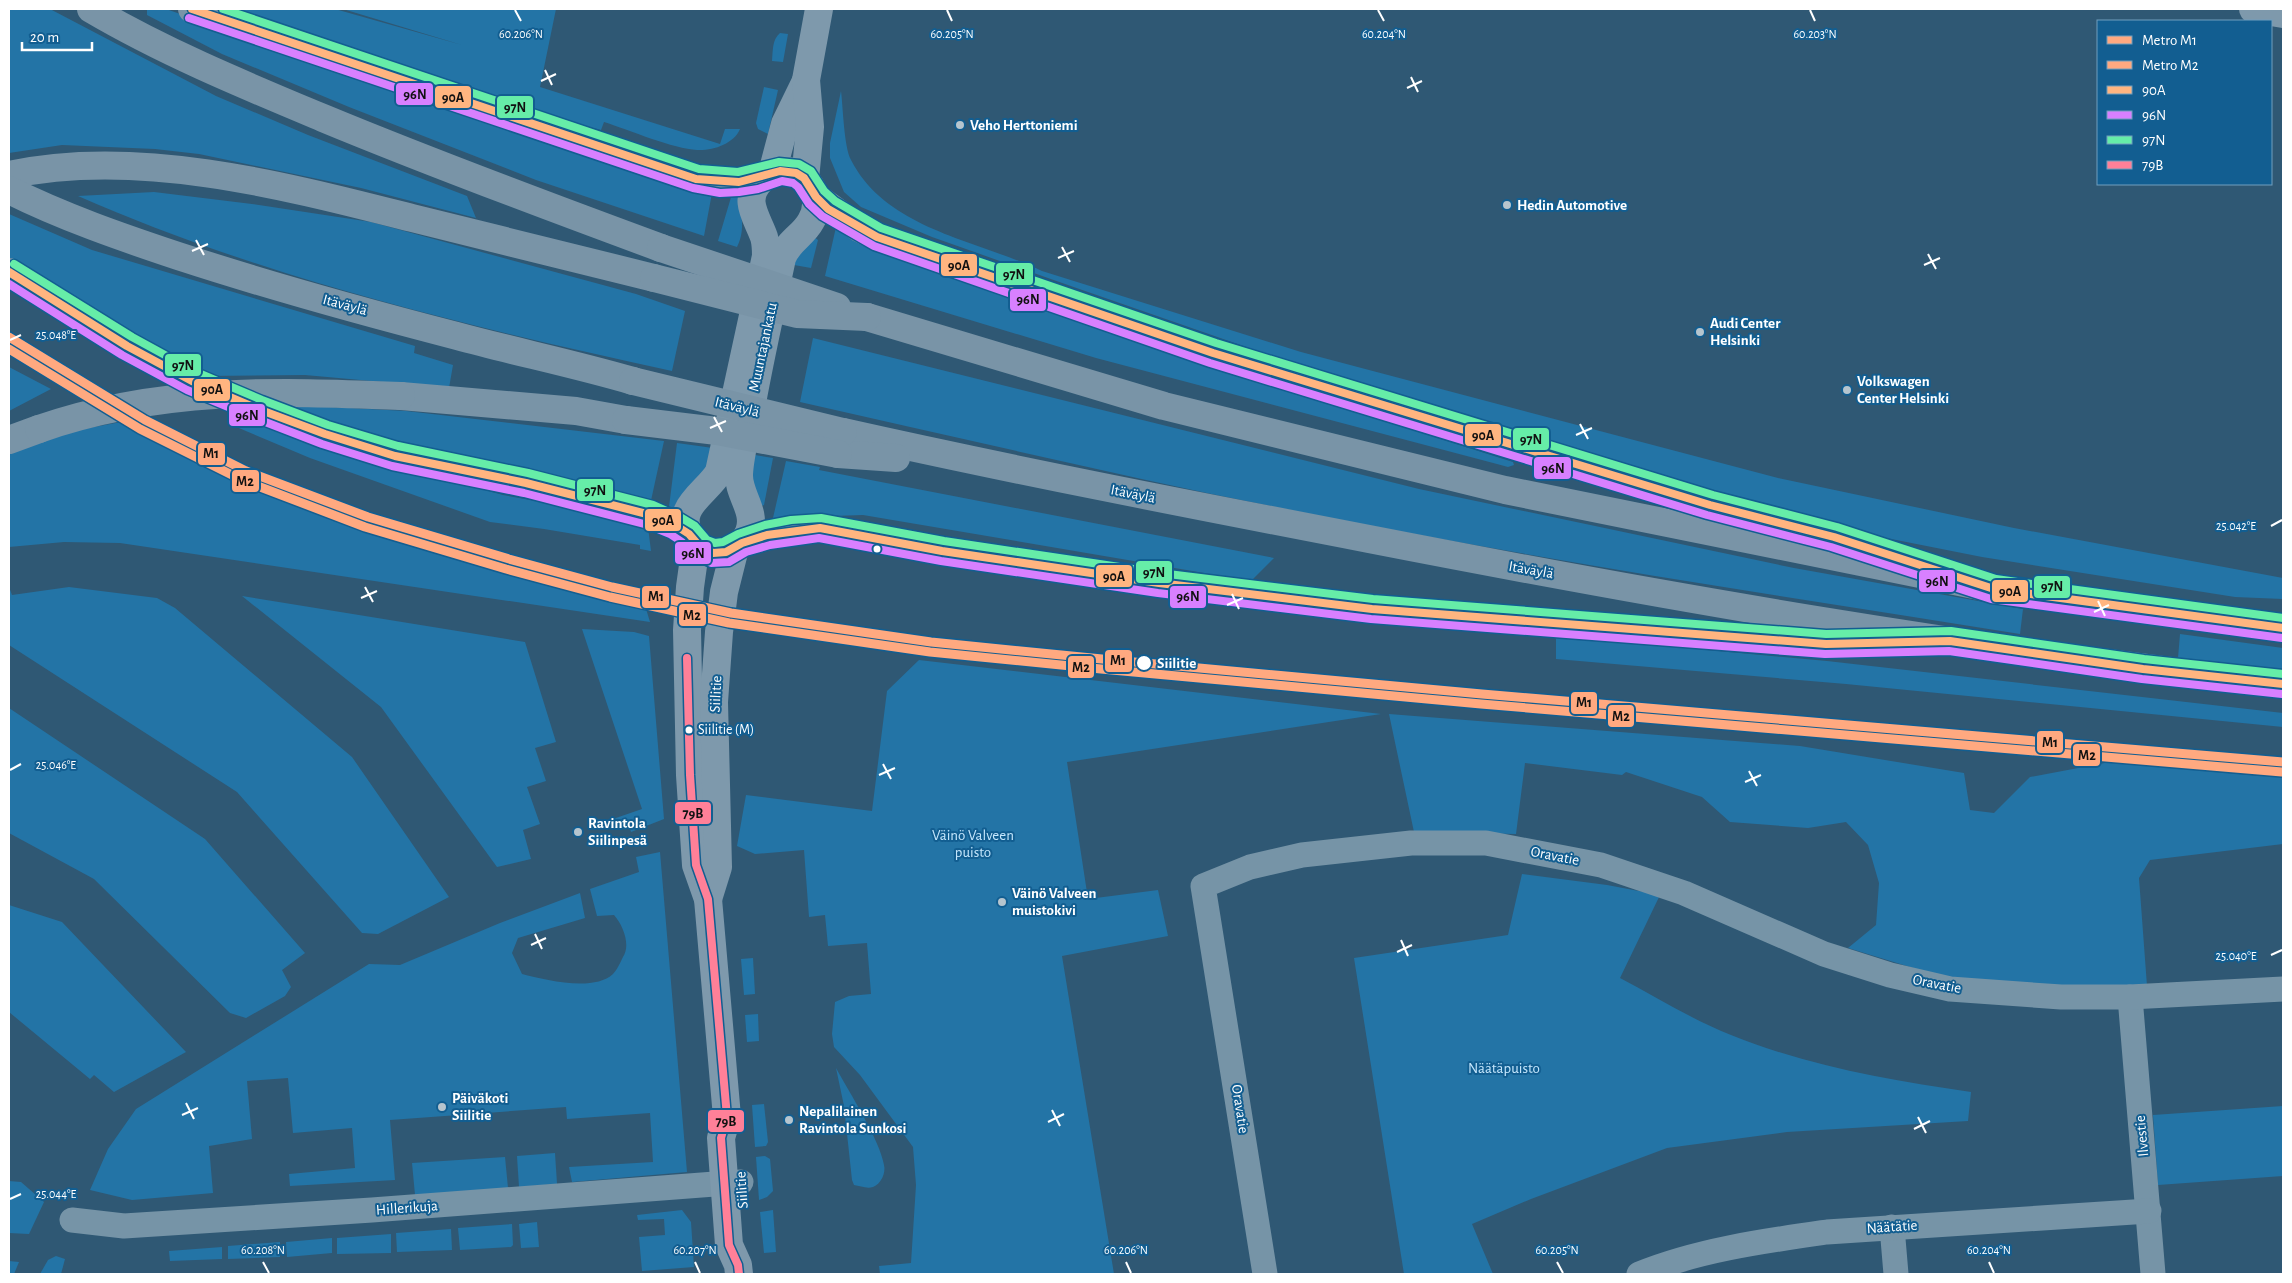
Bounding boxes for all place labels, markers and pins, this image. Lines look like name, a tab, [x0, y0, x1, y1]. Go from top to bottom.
place label: Veho Herttoniemi	[970, 118, 1078, 133]
marker: Veho Herttoniemi	[954, 119, 966, 131]
place label: Hedin Automotive	[1517, 198, 1627, 213]
marker: Hedin Automotive	[1501, 199, 1513, 211]
place label: Audi Center Helsinki	[1710, 316, 1781, 348]
marker: Audi Center Helsinki	[1694, 326, 1706, 338]
place label: Volkswagen Center Helsinki	[1857, 374, 1949, 406]
marker: Volkswagen Center Helsinki	[1841, 384, 1853, 396]
unlabelled marker	[872, 544, 882, 554]
marker: Siilitie	[1135, 654, 1153, 672]
place label: Siilitie	[1157, 656, 1196, 671]
place label: Siilitie (M)	[698, 723, 754, 737]
marker: Siilitie (M)	[684, 725, 694, 735]
place label: Ravintola Siilinpesä	[588, 816, 647, 848]
marker: Ravintola Siilinpesä	[572, 826, 584, 838]
place label: Väinö Valveen muistokivi	[1012, 886, 1096, 918]
marker: Väinö Valveen muistokivi	[996, 896, 1008, 908]
place label: Päiväkoti Siilitie	[452, 1091, 508, 1123]
marker: Päiväkoti Siilitie	[436, 1101, 448, 1113]
place label: Nepalilainen Ravintola Sunkosi	[799, 1104, 907, 1136]
marker: Nepalilainen Ravintola Sunkosi	[783, 1114, 795, 1126]

